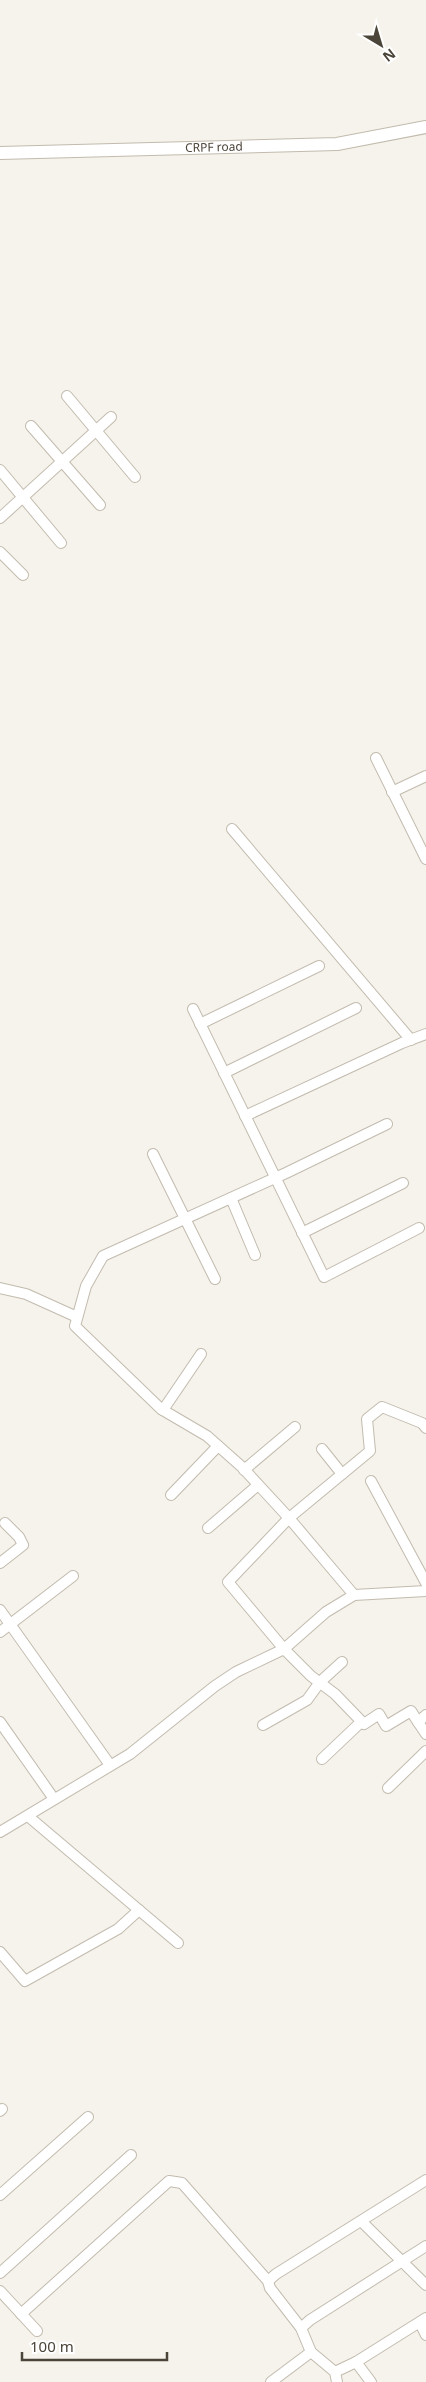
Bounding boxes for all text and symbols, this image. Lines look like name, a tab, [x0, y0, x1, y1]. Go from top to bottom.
north arrow	[356, 20, 406, 70]
text: N	[379, 45, 400, 67]
street label: CRPF road	[185, 138, 243, 156]
scale bar	[22, 2330, 168, 2362]
text: 100 m	[30, 2336, 74, 2356]

